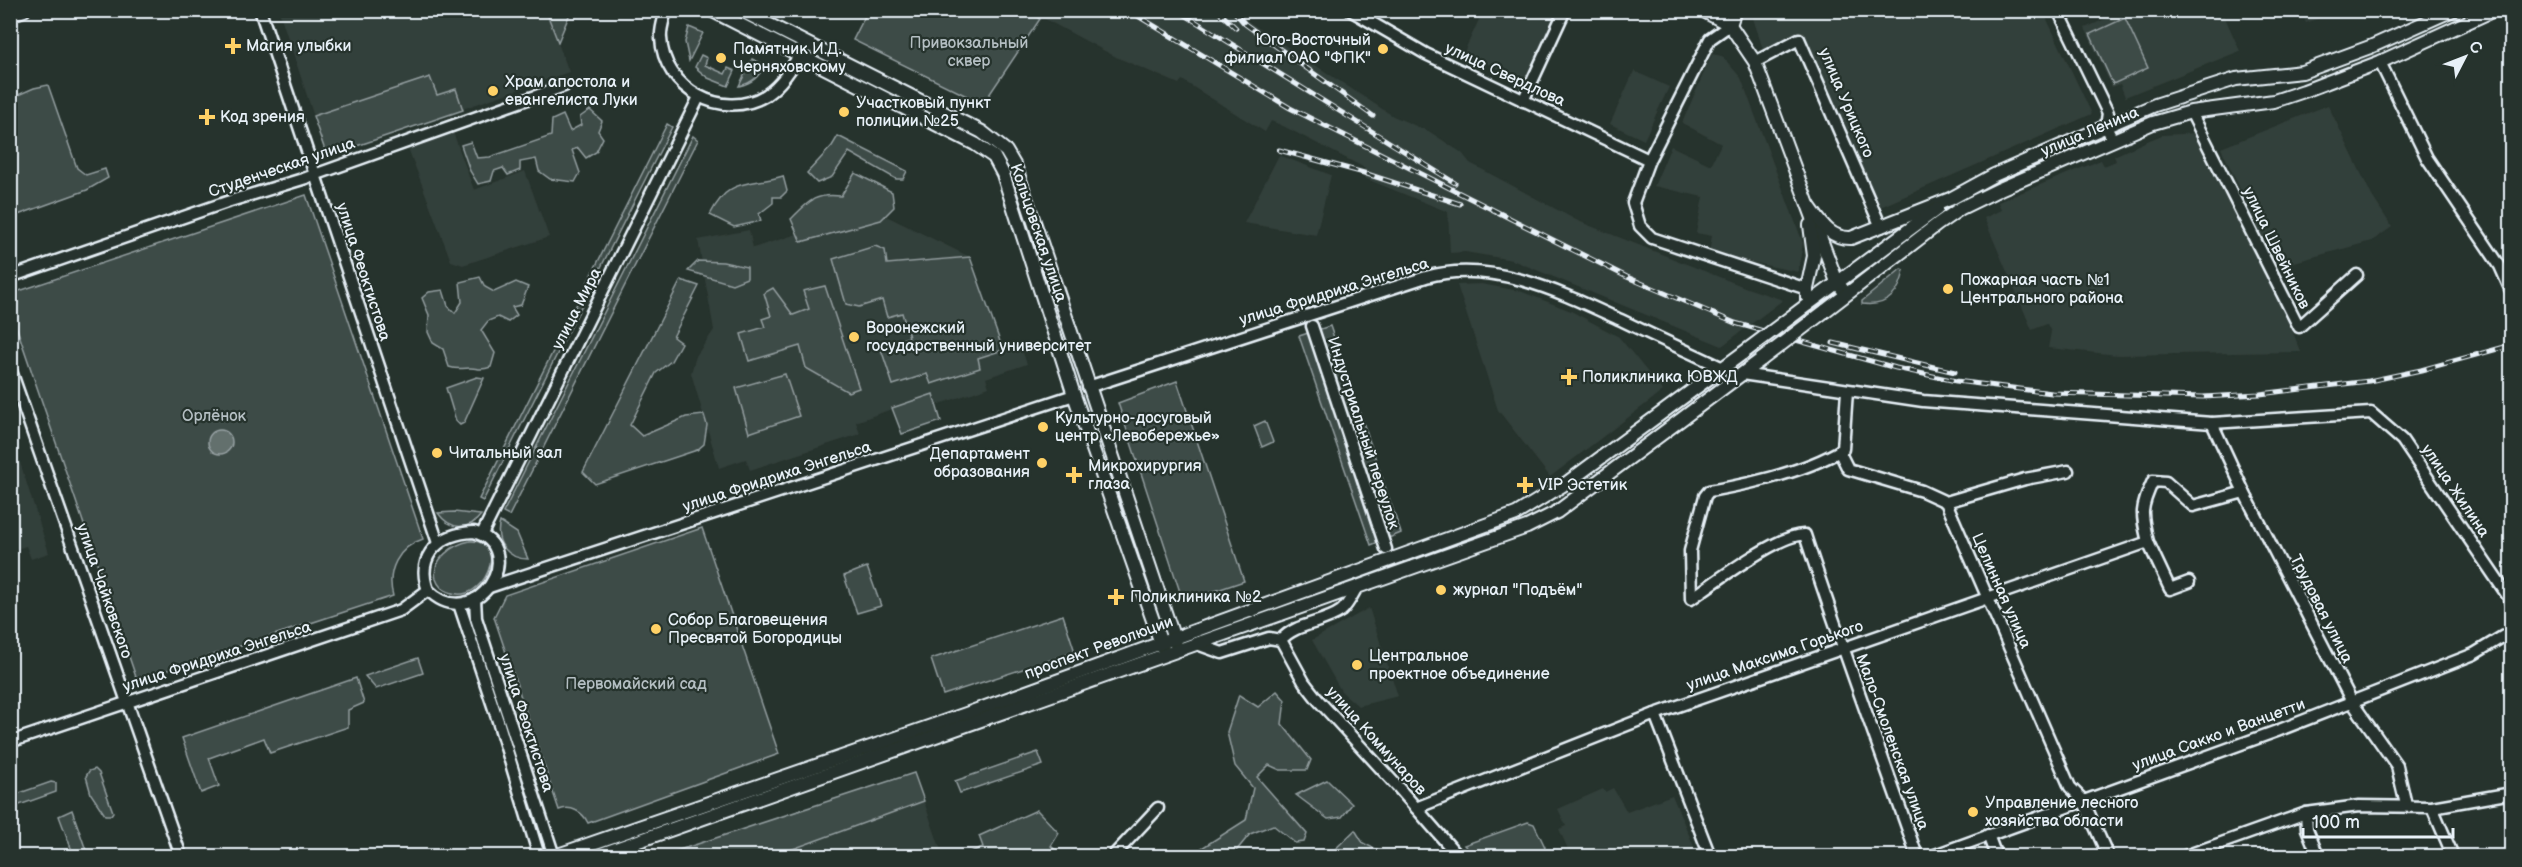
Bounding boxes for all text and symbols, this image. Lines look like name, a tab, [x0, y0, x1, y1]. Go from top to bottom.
north arrow	[2435, 27, 2495, 87]
place label: Юго-Восточный филиал ОАО "ФПК"	[1224, 31, 1371, 68]
park label: Привокзальный сквер	[909, 34, 1029, 71]
marker: Магия улыбки	[224, 37, 242, 55]
place label: Магия улыбки	[246, 37, 351, 56]
text: С	[2464, 37, 2486, 58]
street label: улица Свердлова	[1442, 39, 1569, 111]
place label: Памятник И.Д. Черняховскому	[733, 40, 846, 77]
marker: Юго-Восточный филиал ОАО "ФПК"	[1376, 42, 1390, 56]
street label: улица Урицкого	[1814, 45, 1878, 161]
marker: Памятник И.Д. Черняховскому	[714, 51, 728, 65]
place label: Храм апостола и евангелиста Луки	[505, 73, 638, 110]
marker: Храм апостола и евангелиста Луки	[486, 84, 500, 98]
place label: Участковый пункт полиции №25	[856, 94, 992, 131]
street label: улица Ленина	[2038, 103, 2142, 161]
marker: Участковый пункт полиции №25	[837, 105, 851, 119]
marker: Код зрения	[198, 108, 216, 126]
place label: Код зрения	[220, 108, 305, 127]
street label: Студенческая улица	[206, 134, 358, 202]
street label: Кольцовская улица	[1005, 161, 1071, 305]
street label: улица Швейников	[2238, 184, 2314, 313]
street label: улица Феоктистова	[332, 200, 394, 344]
street label: улица Фридриха Энгельса	[1237, 254, 1431, 330]
street label: улица Мира	[548, 264, 606, 353]
place label: Пожарная часть №1 Центрального района	[1960, 271, 2124, 308]
marker: Пожарная часть №1 Центрального района	[1941, 282, 1955, 296]
place label: Воронежский государственный университет	[866, 319, 1092, 356]
marker: Воронежский государственный университет	[847, 330, 861, 344]
street label: Индустриальный переулок	[1323, 334, 1403, 532]
marker: Поликлиника ЮВЖД	[1560, 368, 1578, 386]
place label: Поликлиника ЮВЖД	[1582, 368, 1738, 387]
park label: Орлёнок	[182, 407, 247, 426]
place label: Культурно-досуговый центр «Левобережье»	[1055, 409, 1220, 446]
marker: Культурно-досуговый центр «Левобережье»	[1036, 420, 1050, 434]
street label: улица Фридриха Энгельса	[680, 437, 874, 516]
street label: улица Жилина	[2417, 441, 2493, 542]
place label: Читальный зал	[449, 444, 562, 463]
place label: Департамент образования	[930, 445, 1031, 482]
marker: Читальный зал	[430, 446, 444, 460]
marker: Департамент образования	[1035, 456, 1049, 470]
place label: Микрохирургия глаза	[1088, 457, 1202, 494]
marker: Микрохирургия глаза	[1065, 466, 1083, 484]
marker: VIP Эстетик	[1516, 476, 1534, 494]
place label: VIP Эстетик	[1538, 476, 1628, 495]
street label: улица Чайковского	[72, 521, 136, 661]
street label: Целинная улица	[1967, 530, 2035, 652]
street label: Трудовая улица	[2286, 552, 2357, 667]
place label: журнал "Подъём"	[1453, 581, 1582, 600]
marker: журнал "Подъём"	[1434, 583, 1448, 597]
marker: Поликлиника №2	[1107, 588, 1125, 606]
place label: Поликлиника №2	[1130, 588, 1262, 607]
place label: Собор Благовещения Пресвятой Богородицы	[668, 611, 842, 648]
street label: проспект Революции	[1022, 612, 1176, 684]
street label: улица Фридриха Энгельса	[120, 617, 314, 696]
street label: улица Максима Горького	[1684, 617, 1866, 695]
marker: Собор Благовещения Пресвятой Богородицы	[649, 622, 663, 636]
place label: Центральное проектное объединение	[1369, 647, 1550, 684]
street label: улица Феоктистова	[495, 651, 557, 795]
street label: Мало-Смоленская улица	[1851, 651, 1933, 833]
marker: Центральное проектное объединение	[1350, 658, 1364, 672]
park label: Первомайский сад	[565, 675, 707, 694]
street label: улица Коммунаров	[1322, 683, 1430, 800]
street label: улица Сакко и Ванцетти	[2130, 695, 2308, 775]
place label: Управление лесного хозяйства области	[1985, 794, 2138, 831]
scale bar	[2303, 801, 2453, 839]
marker: Управление лесного хозяйства области	[1966, 805, 1980, 819]
text: 100 m	[2312, 812, 2360, 833]

